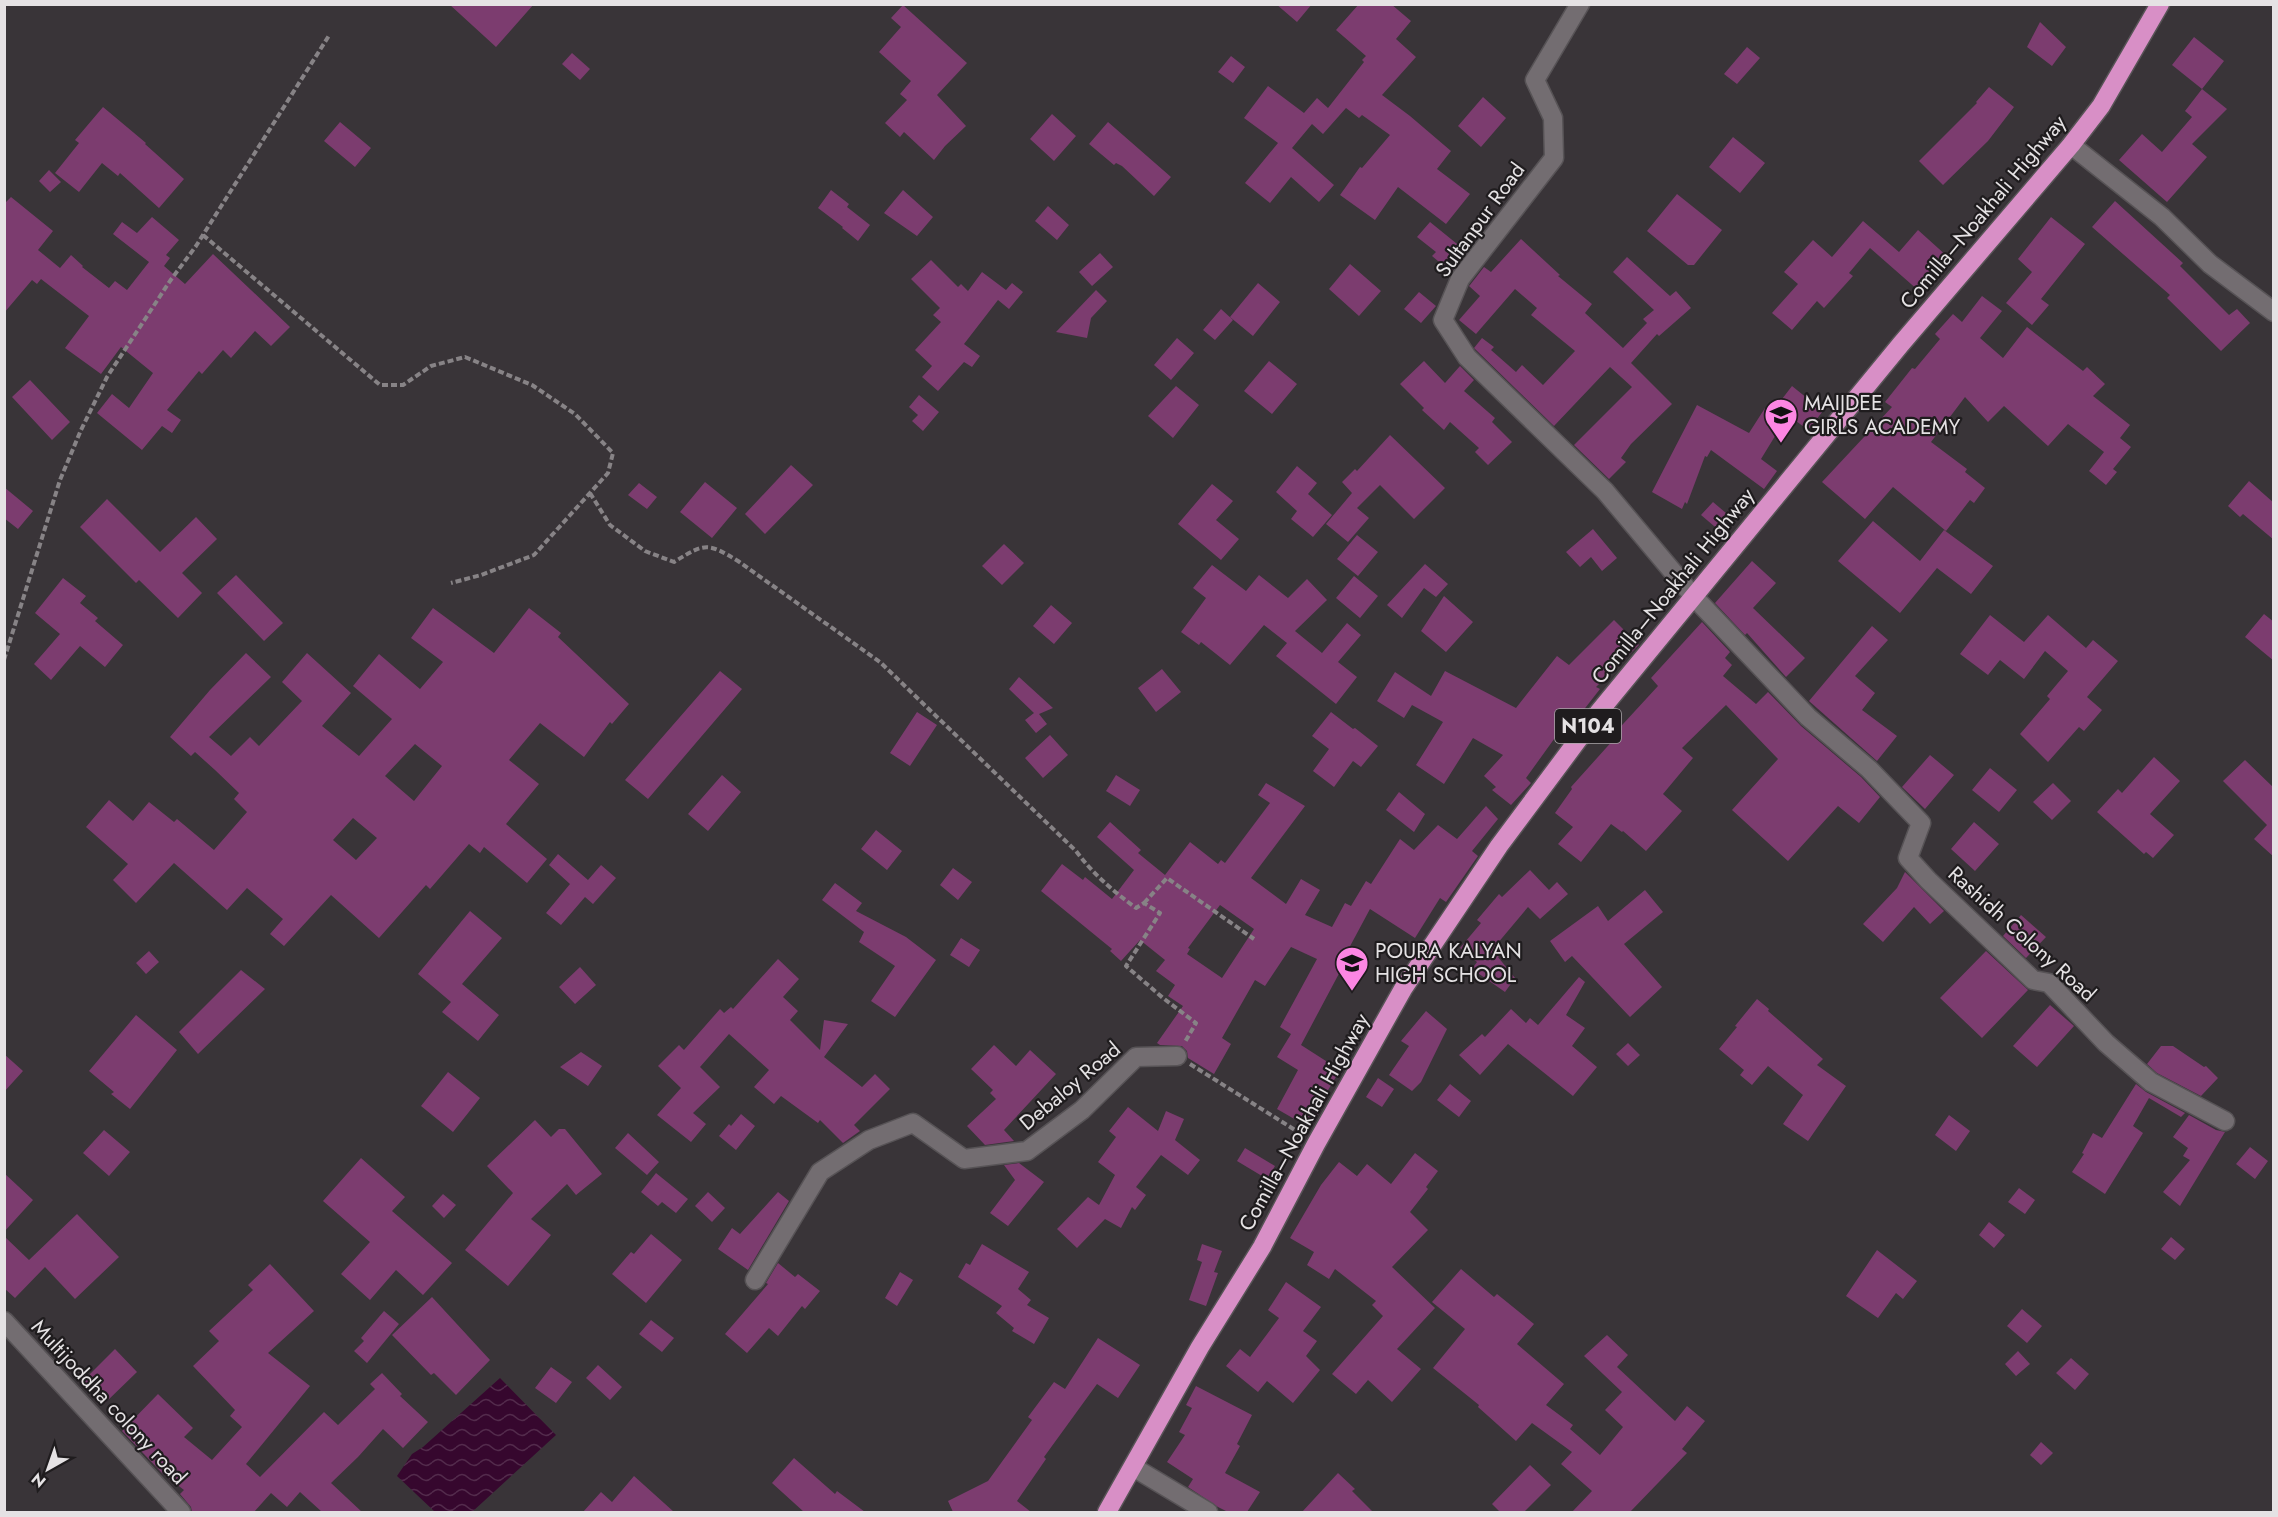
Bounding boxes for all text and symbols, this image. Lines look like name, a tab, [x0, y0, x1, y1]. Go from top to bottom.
street label: Comilla–Noakhali Highway	[1893, 108, 2074, 315]
street label: Sultanpur Road	[1428, 156, 1532, 284]
place label: MAIJDEE GIRLS ACADEMY	[1804, 388, 1960, 442]
school or university icon: MAIJDEE GIRLS ACADEMY	[1763, 397, 1799, 444]
street label: Comilla–Noakhali Highway	[1584, 481, 1762, 691]
road number: N104	[1555, 709, 1621, 743]
street label: Rashidh Colony Road	[1941, 859, 2103, 1009]
place label: POURA KALYAN HIGH SCHOOL	[1375, 936, 1522, 990]
school or university icon: POURA KALYAN HIGH SCHOOL	[1334, 945, 1370, 992]
street label: Comilla–Noakhali Highway	[1232, 1007, 1377, 1236]
street label: Debaloy Road	[1013, 1035, 1127, 1137]
street label: Multijoddha colony road	[24, 1313, 194, 1491]
north arrow	[18, 1439, 78, 1499]
text: N	[26, 1467, 51, 1493]

